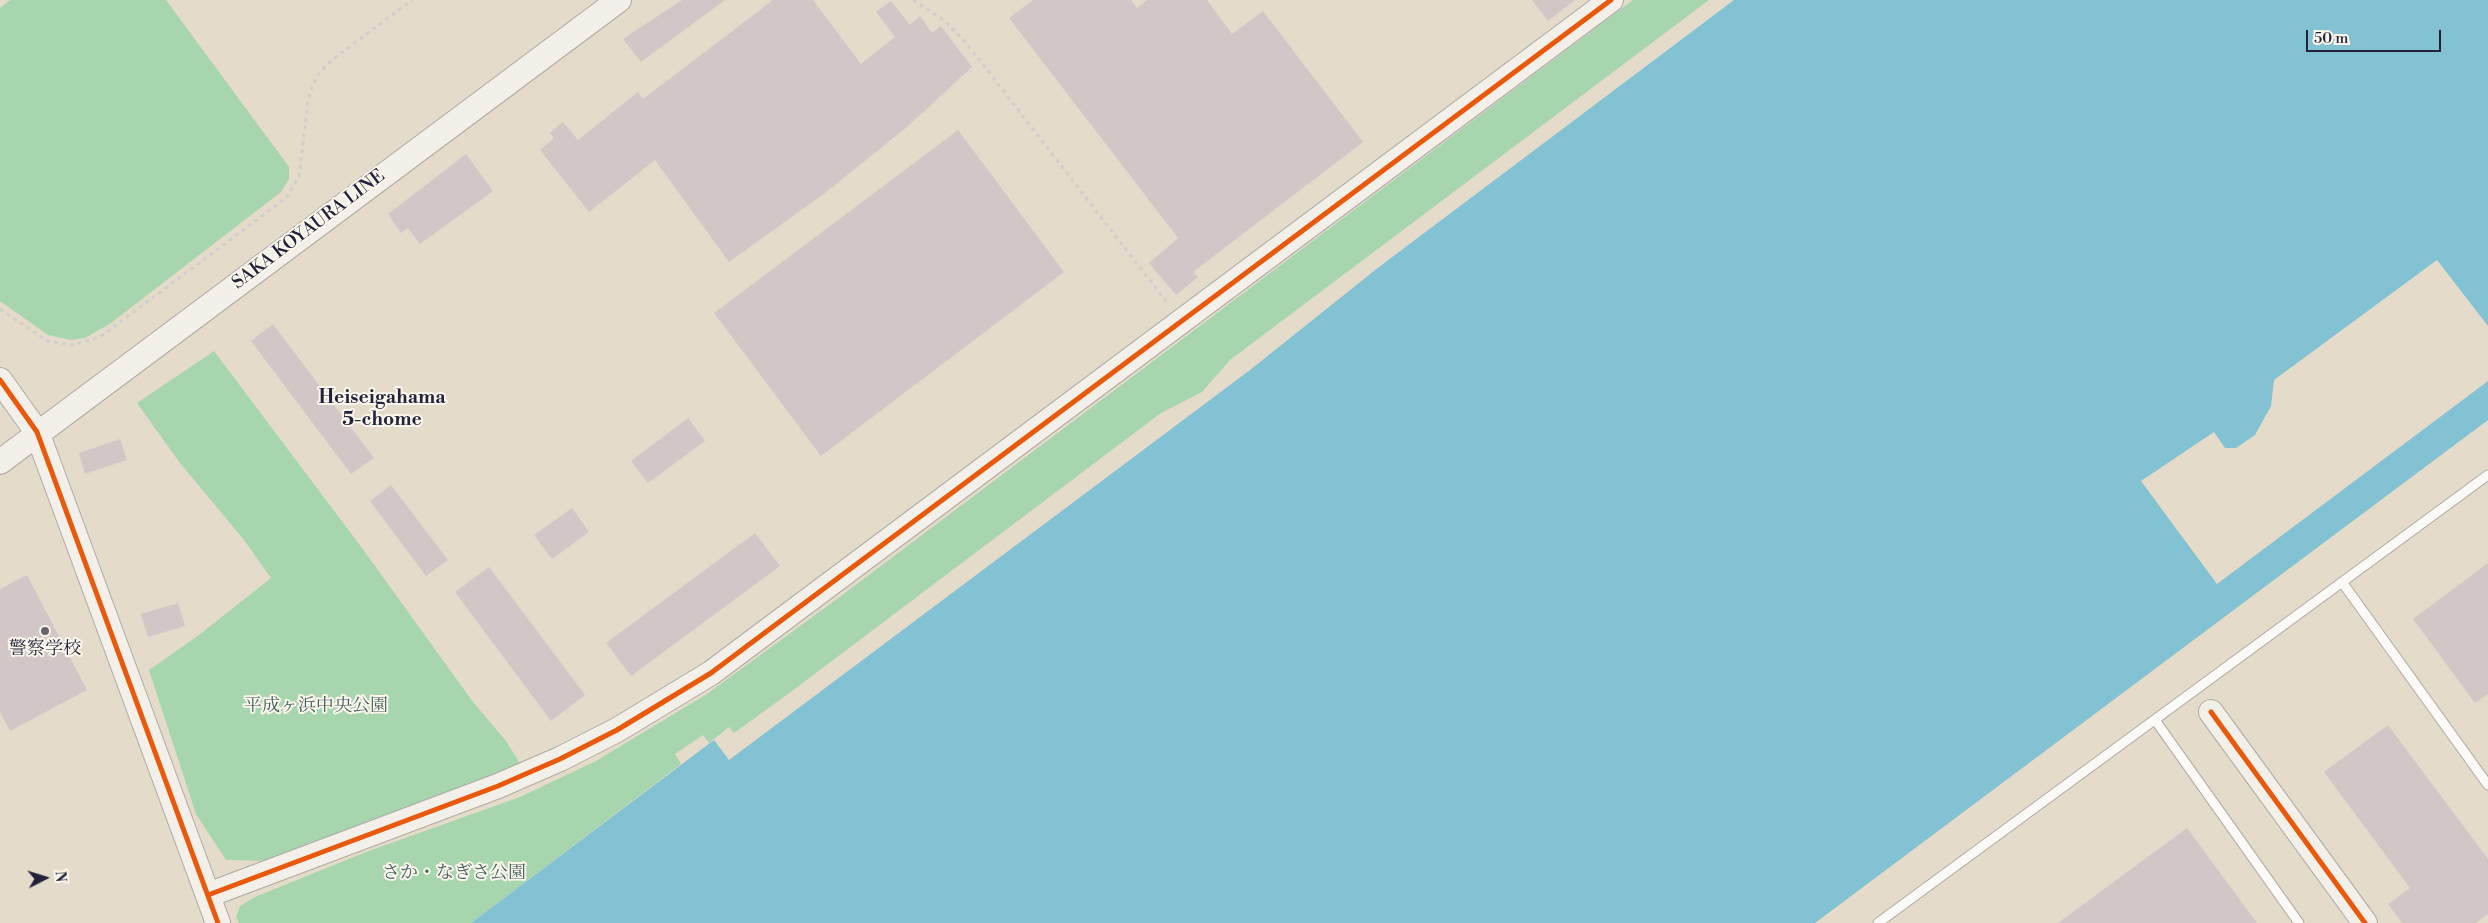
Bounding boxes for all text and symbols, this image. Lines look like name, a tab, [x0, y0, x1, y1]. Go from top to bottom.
scale bar	[2308, 20, 2443, 52]
text: 50 m	[2314, 29, 2348, 48]
street label: SAKA KOYAURA LINE	[228, 166, 390, 294]
district label: Heiseigahama 5-chome	[318, 387, 446, 431]
marker: 警察学校	[39, 625, 51, 637]
place label: 警察学校	[9, 639, 81, 661]
park label: 平成ヶ浜中央公園	[244, 696, 388, 718]
north arrow	[20, 853, 70, 903]
park label: さか・なぎさ公園	[382, 863, 526, 885]
text: N	[50, 870, 69, 883]

